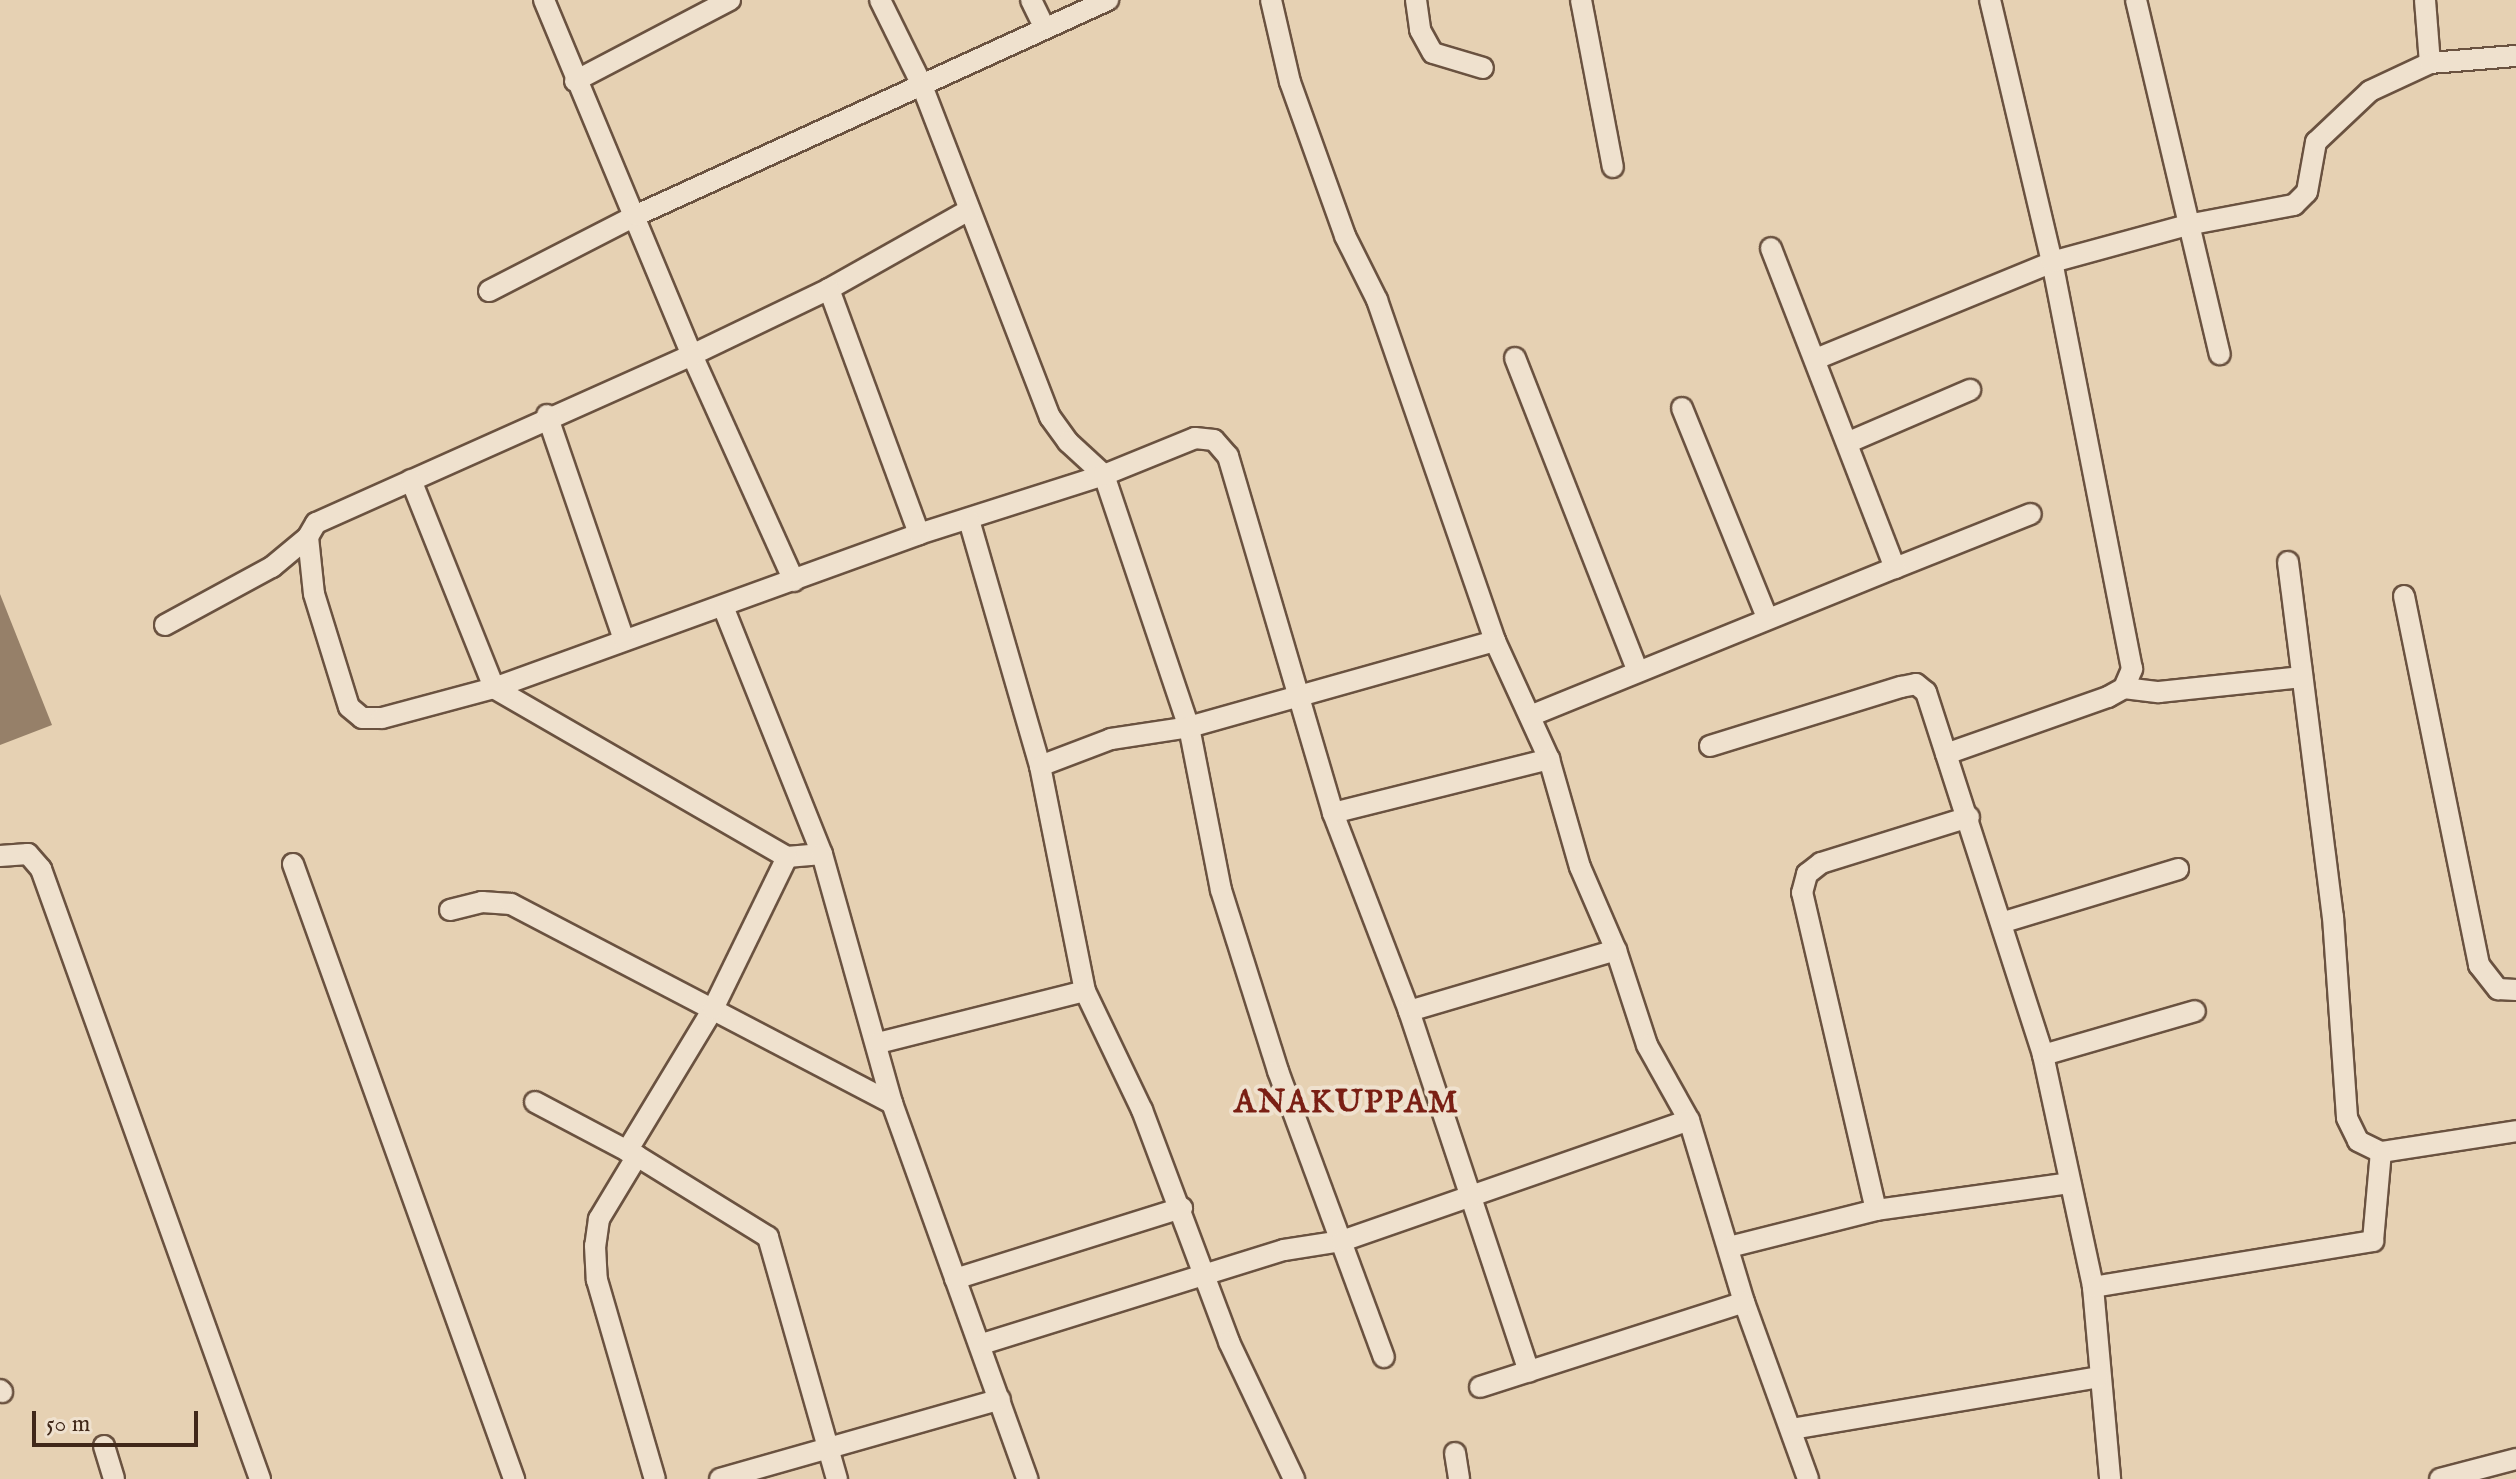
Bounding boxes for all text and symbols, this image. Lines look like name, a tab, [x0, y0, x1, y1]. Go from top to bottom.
district label: ANAKUPPAM	[1234, 1085, 1460, 1123]
scale bar	[36, 1395, 202, 1445]
text: 50 m	[46, 1409, 90, 1440]

